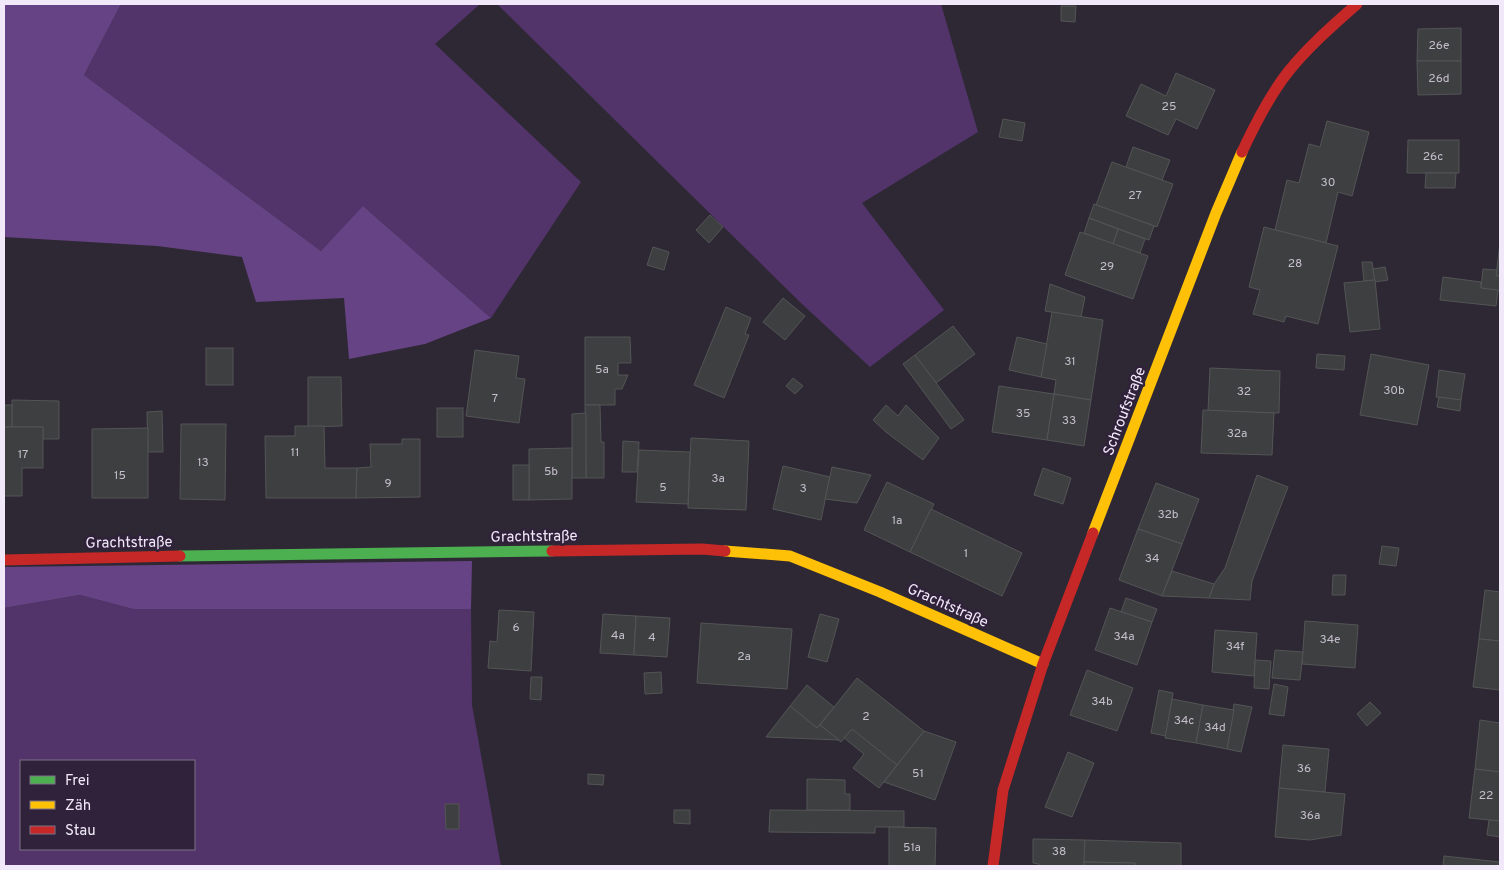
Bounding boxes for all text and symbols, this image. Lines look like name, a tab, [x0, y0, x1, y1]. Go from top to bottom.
house number: 26e	[1429, 38, 1449, 54]
house number: 26d	[1428, 71, 1450, 87]
house number: 25	[1162, 99, 1176, 115]
house number: 26c	[1423, 149, 1443, 165]
house number: 30	[1321, 175, 1335, 191]
house number: 27	[1128, 188, 1142, 204]
house number: 28	[1288, 256, 1302, 272]
house number: 29	[1100, 259, 1114, 275]
house number: 31	[1064, 354, 1076, 370]
house number: 5a	[595, 362, 609, 378]
street label: Schroufstraße	[1100, 364, 1151, 459]
house number: 30b	[1383, 383, 1405, 399]
house number: 32	[1237, 384, 1251, 400]
house number: 7	[492, 391, 498, 407]
house number: 35	[1016, 406, 1030, 422]
house number: 33	[1062, 413, 1076, 429]
house number: 32a	[1227, 426, 1247, 442]
house number: 11	[291, 445, 299, 461]
house number: 17	[18, 447, 28, 463]
house number: 13	[197, 455, 209, 471]
house number: 5b	[544, 464, 558, 480]
house number: 15	[114, 468, 126, 484]
house number: 3a	[711, 471, 725, 487]
house number: 9	[384, 476, 392, 492]
house number: 5	[659, 480, 667, 496]
house number: 3	[799, 481, 807, 497]
house number: 32b	[1157, 507, 1179, 523]
house number: 1a	[892, 513, 902, 529]
street label: Grachtstraße	[490, 527, 578, 548]
street label: Grachtstraße	[85, 533, 173, 554]
house number: 1	[964, 546, 968, 562]
house number: 34	[1145, 551, 1159, 567]
street label: Grachtstraße	[904, 580, 991, 633]
house number: 6	[512, 620, 520, 636]
house number: 4a	[611, 628, 625, 644]
house number: 34a	[1114, 629, 1135, 645]
house number: 4	[648, 630, 656, 646]
house number: 34e	[1319, 632, 1341, 648]
house number: 34f	[1226, 639, 1244, 655]
house number: 2a	[737, 649, 751, 665]
house number: 34b	[1091, 694, 1113, 710]
house number: 2	[862, 709, 870, 725]
house number: 34c	[1174, 713, 1194, 729]
house number: 34d	[1204, 720, 1226, 736]
legend	[20, 760, 195, 850]
house number: 36	[1297, 761, 1311, 777]
house number: 51	[912, 766, 924, 782]
text: Frei	[65, 772, 90, 791]
house number: 22	[1479, 788, 1493, 804]
text: Zäh	[65, 797, 91, 816]
house number: 36a	[1300, 808, 1320, 824]
text: Stau	[65, 822, 96, 841]
house number: 51a	[903, 840, 921, 856]
house number: 38	[1052, 844, 1066, 860]

